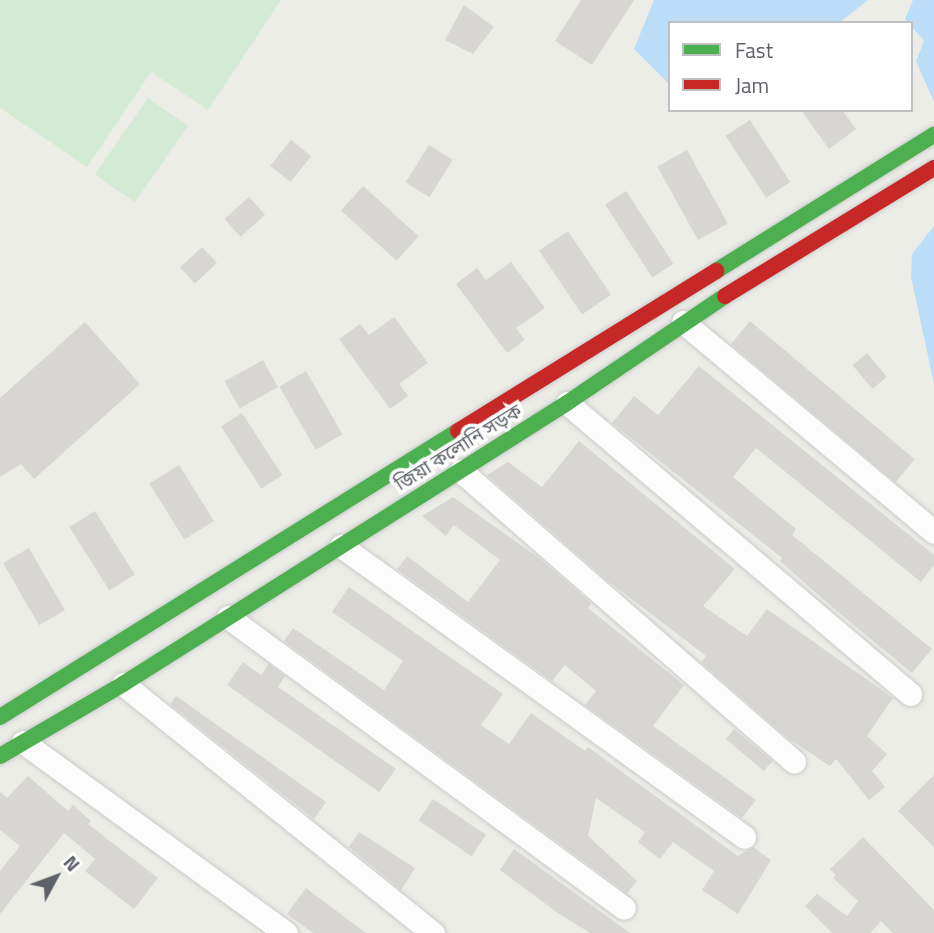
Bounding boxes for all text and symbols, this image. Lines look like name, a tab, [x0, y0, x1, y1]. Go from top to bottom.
legend	[668, 21, 913, 112]
text: Fast	[735, 34, 773, 66]
text: Jam	[735, 69, 769, 101]
street label: জিয়া কলোনি সড়ক	[390, 399, 526, 495]
north arrow	[21, 842, 91, 912]
text: N	[57, 848, 87, 877]

